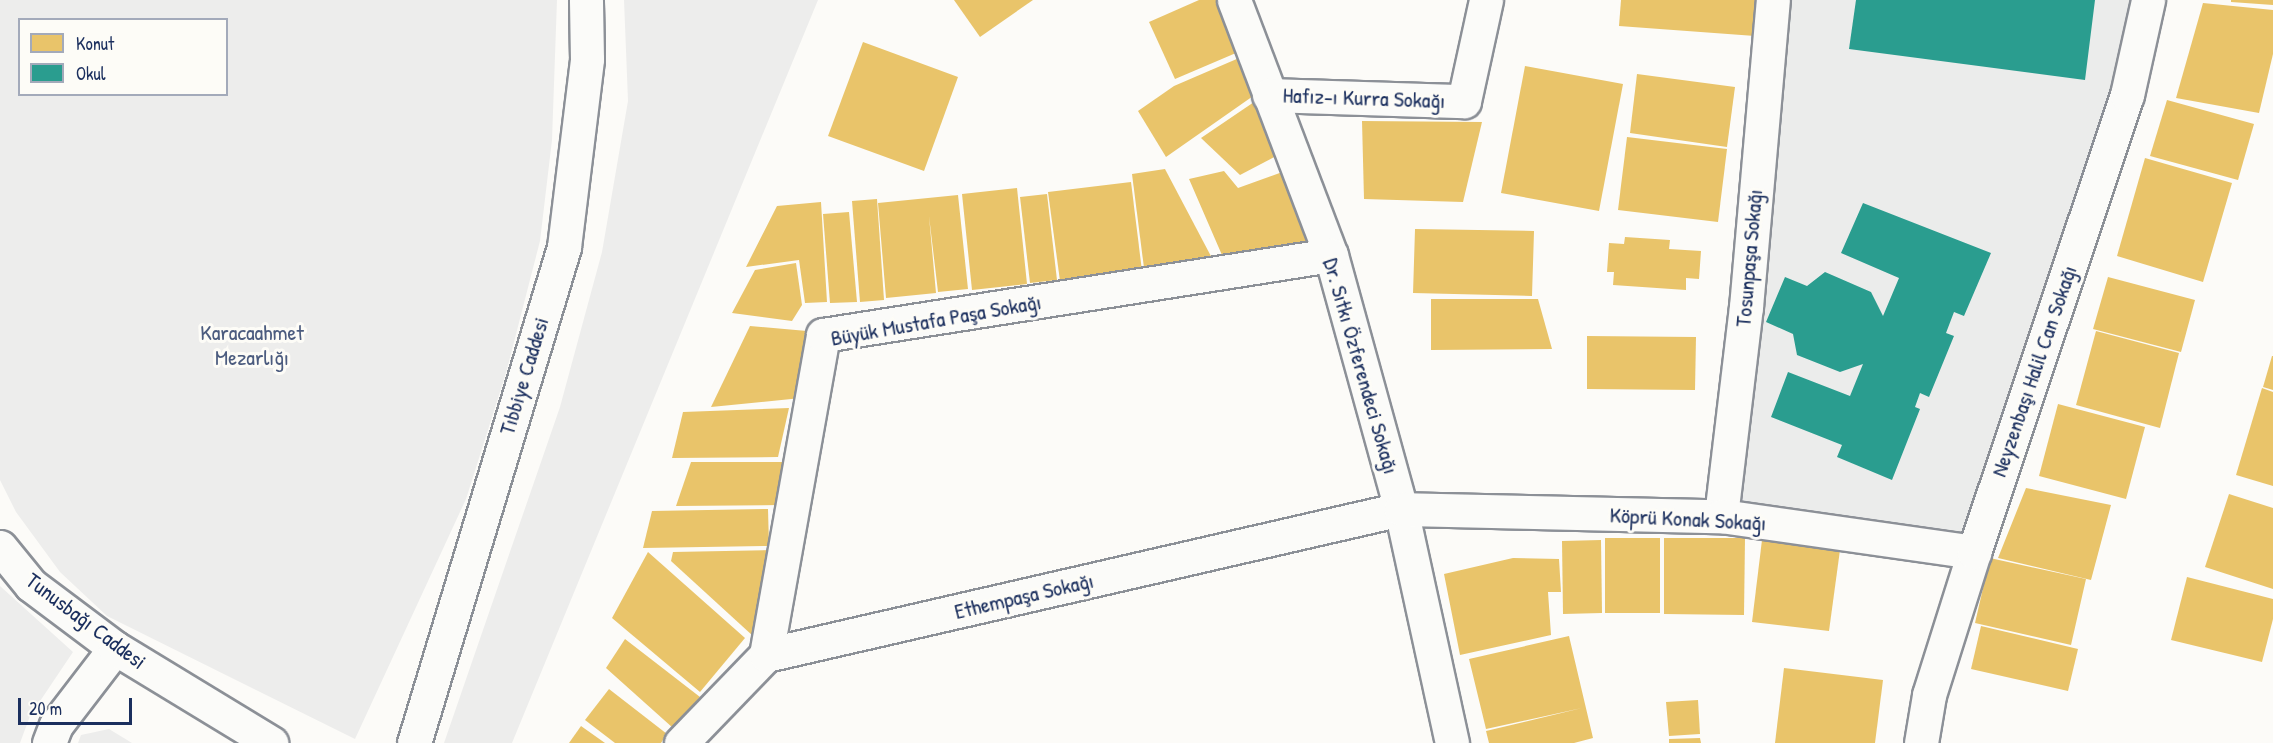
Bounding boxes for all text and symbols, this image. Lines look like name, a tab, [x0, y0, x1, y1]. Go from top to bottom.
legend	[18, 18, 228, 96]
text: Konut	[76, 31, 114, 56]
text: Okul	[76, 61, 105, 86]
street label: Hafız-ı Kurra Sokağı	[1282, 82, 1446, 114]
street label: Tosunpaşa Sokağı	[1730, 188, 1768, 328]
street label: Dr. Sıtkı Özferendeci Sokağı	[1318, 255, 1404, 477]
street label: Neyzenbaşı Halil Can Sokağı	[1985, 262, 2083, 480]
street label: Büyük Mustafa Paşa Sokağı	[829, 288, 1043, 352]
street label: Tıbbiye Caddesi	[494, 314, 554, 438]
park label: Karacaahmet Mezarlığı	[200, 319, 304, 370]
street label: Köprü Konak Sokağı	[1609, 502, 1767, 536]
street label: Tunusbağı Caddesi	[21, 567, 151, 675]
street label: Ethempaşa Sokağı	[952, 567, 1096, 625]
scale bar	[21, 686, 135, 724]
text: 20 m	[29, 696, 62, 721]

